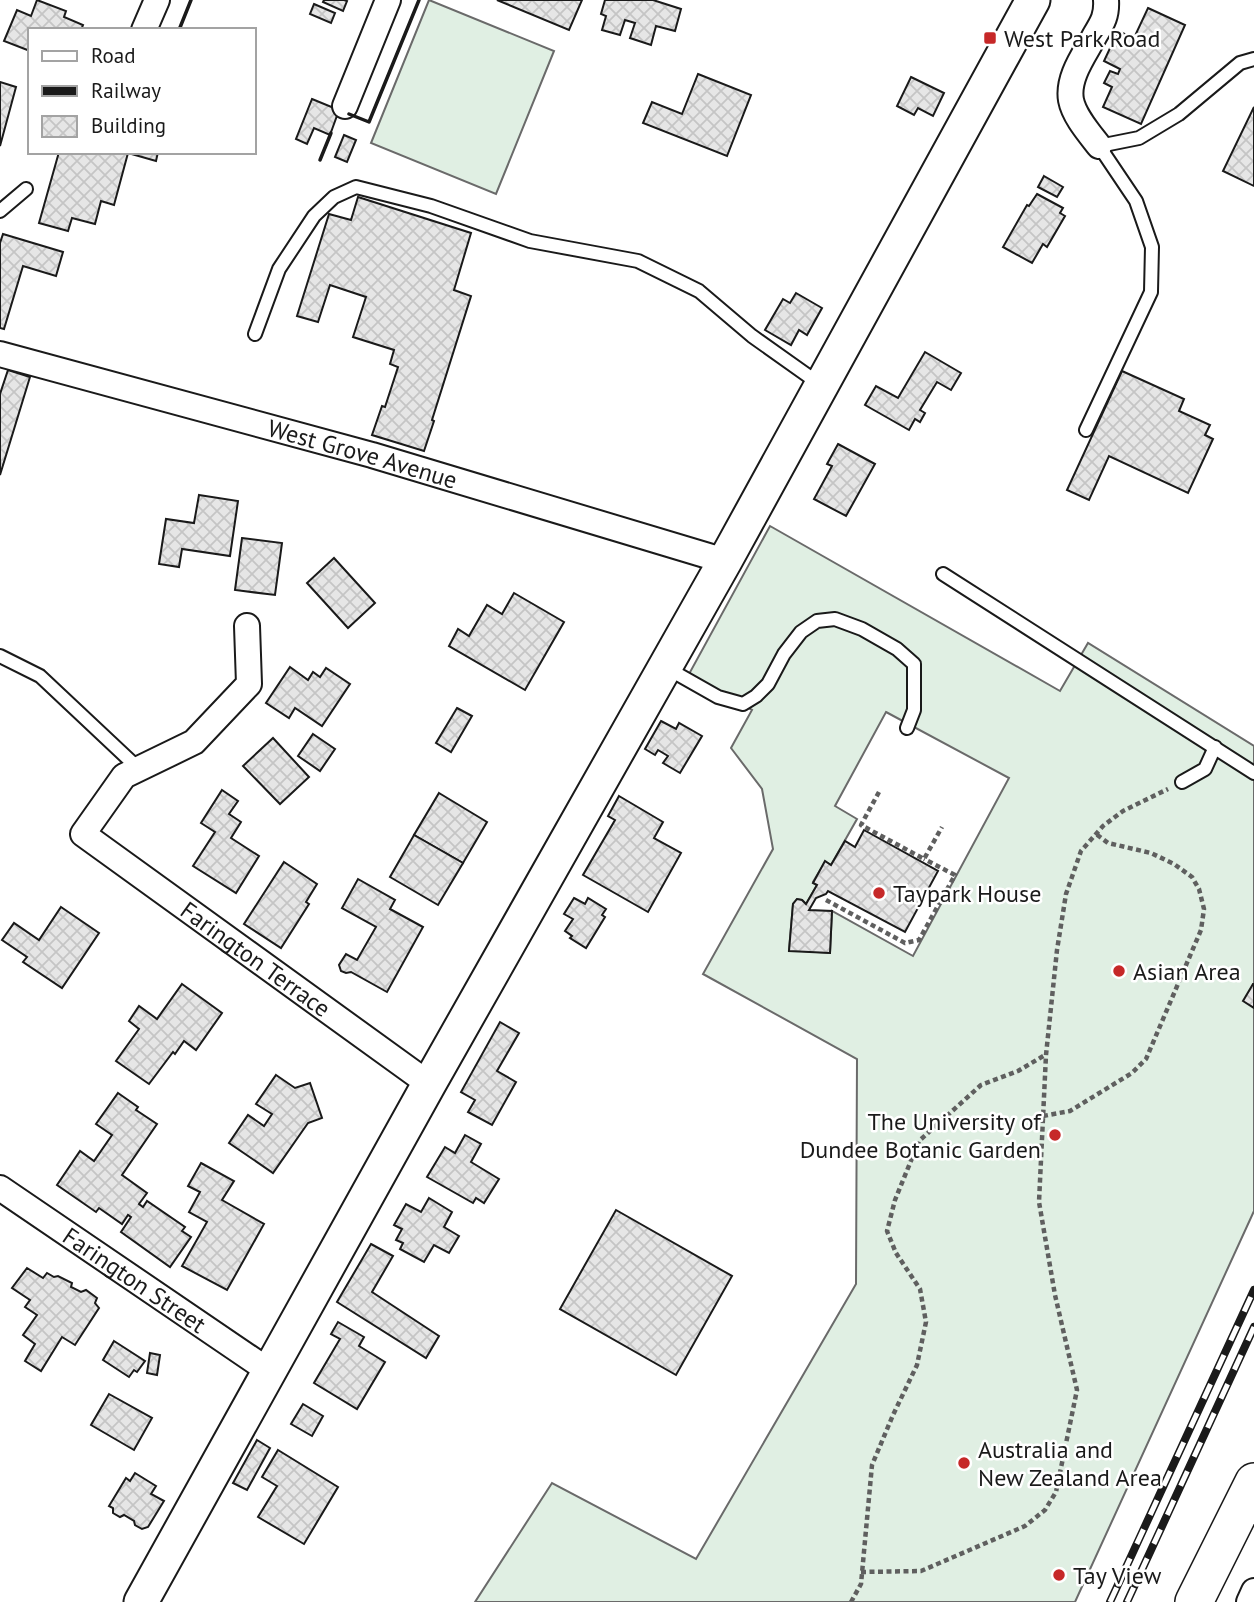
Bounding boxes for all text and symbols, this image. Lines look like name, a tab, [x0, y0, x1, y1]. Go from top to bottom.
place label: West Park Road	[1004, 23, 1160, 54]
legend	[28, 28, 256, 154]
marker: West Park Road	[982, 30, 998, 46]
text: Road	[91, 42, 135, 69]
text: Railway	[91, 77, 161, 104]
text: Building	[91, 112, 166, 139]
street label: West Grove Avenue	[265, 412, 461, 495]
place label: Taypark House	[893, 878, 1041, 909]
marker: Taypark House	[871, 885, 887, 901]
street label: Farington Terrace	[175, 894, 337, 1023]
place label: Asian Area	[1133, 956, 1241, 987]
marker: Asian Area	[1111, 963, 1127, 979]
place label: The University of Dundee Botanic Garden	[800, 1106, 1042, 1165]
marker: The University of Dundee Botanic Garden	[1047, 1127, 1063, 1143]
street label: Farington Street	[57, 1220, 212, 1339]
place label: Australia and New Zealand Area	[978, 1434, 1162, 1493]
marker: Australia and New Zealand Area	[956, 1455, 972, 1471]
place label: Tay View	[1073, 1560, 1162, 1591]
marker: Tay View	[1051, 1567, 1067, 1583]

